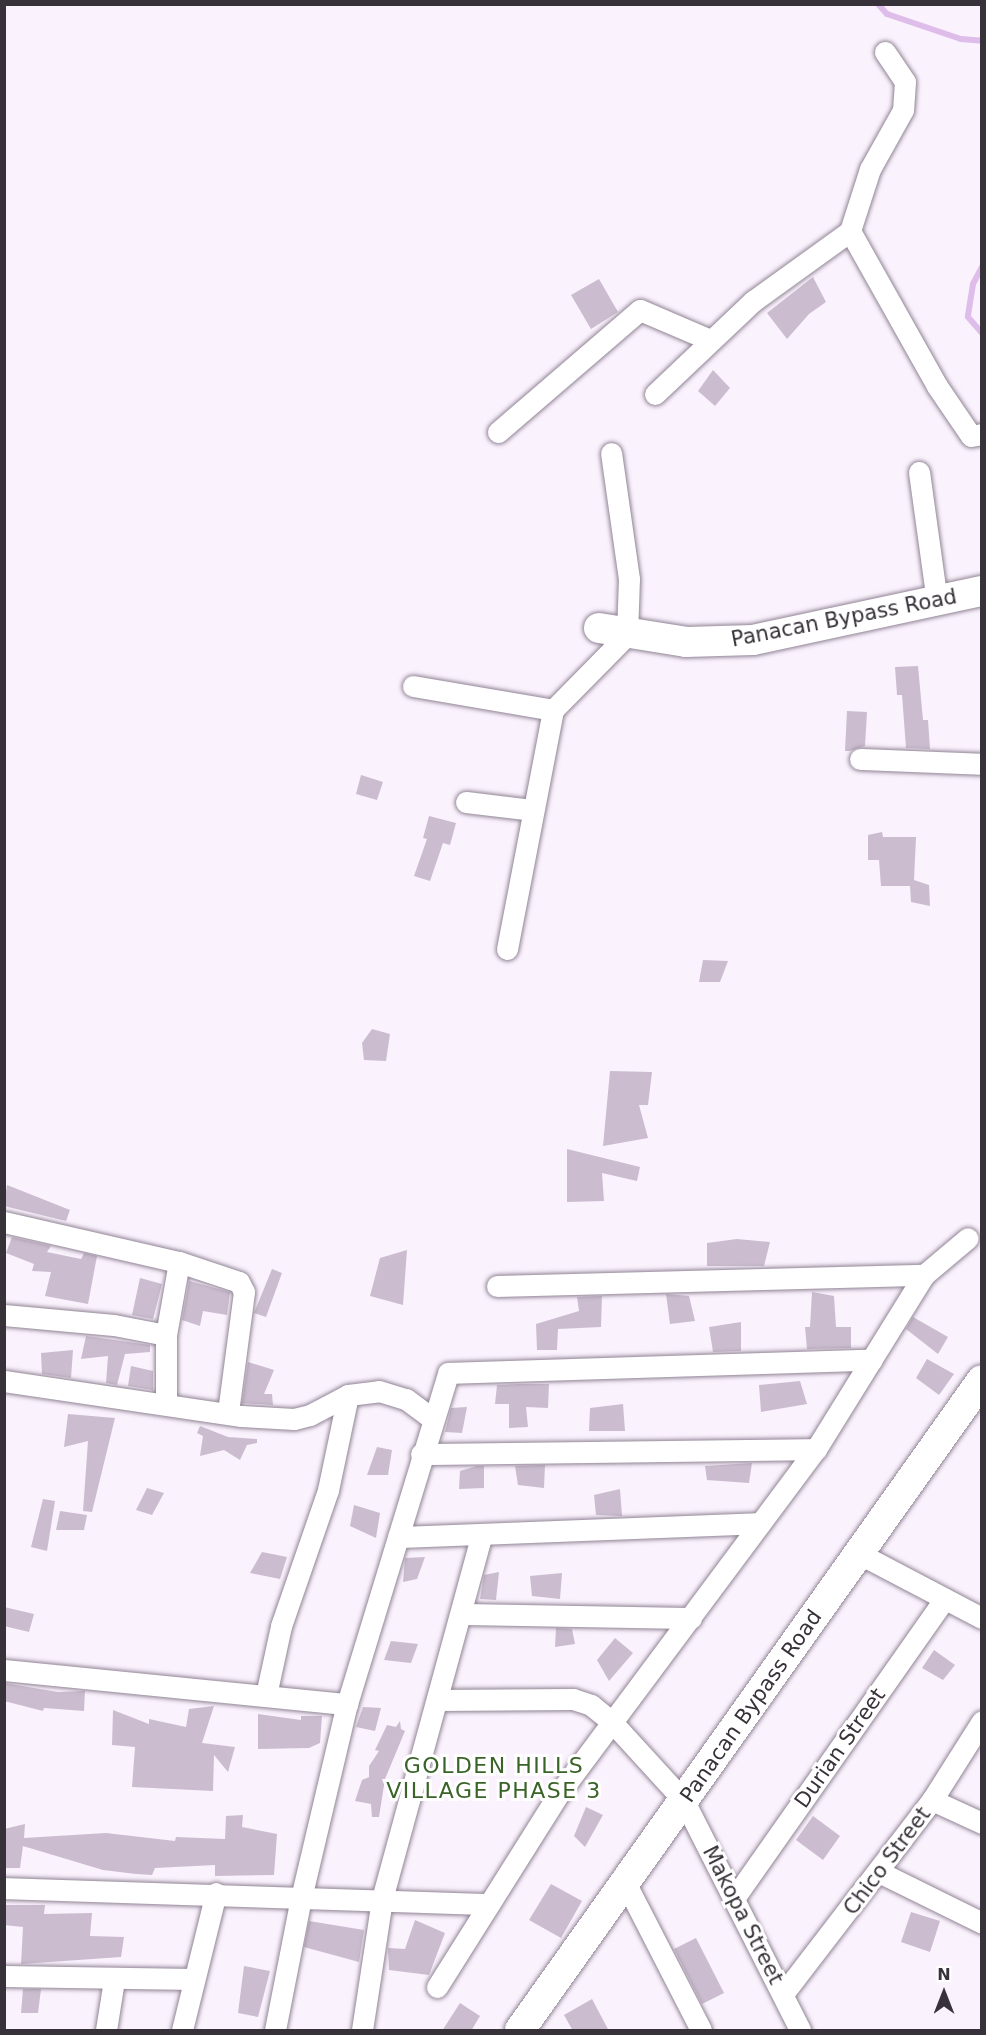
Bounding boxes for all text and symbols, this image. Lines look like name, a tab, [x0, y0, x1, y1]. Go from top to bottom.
street label: Panacan Bypass Road	[729, 584, 959, 652]
street label: Panacan Bypass Road	[675, 1605, 827, 1807]
street label: Durian Street	[789, 1683, 891, 1813]
district label: GOLDEN HILLS VILLAGE PHASE 3	[386, 1752, 602, 1804]
street label: Chico Street	[838, 1802, 936, 1920]
street label: Makopa Street	[697, 1842, 789, 1988]
north arrow	[914, 1963, 974, 2023]
text: N	[937, 1965, 951, 1984]

